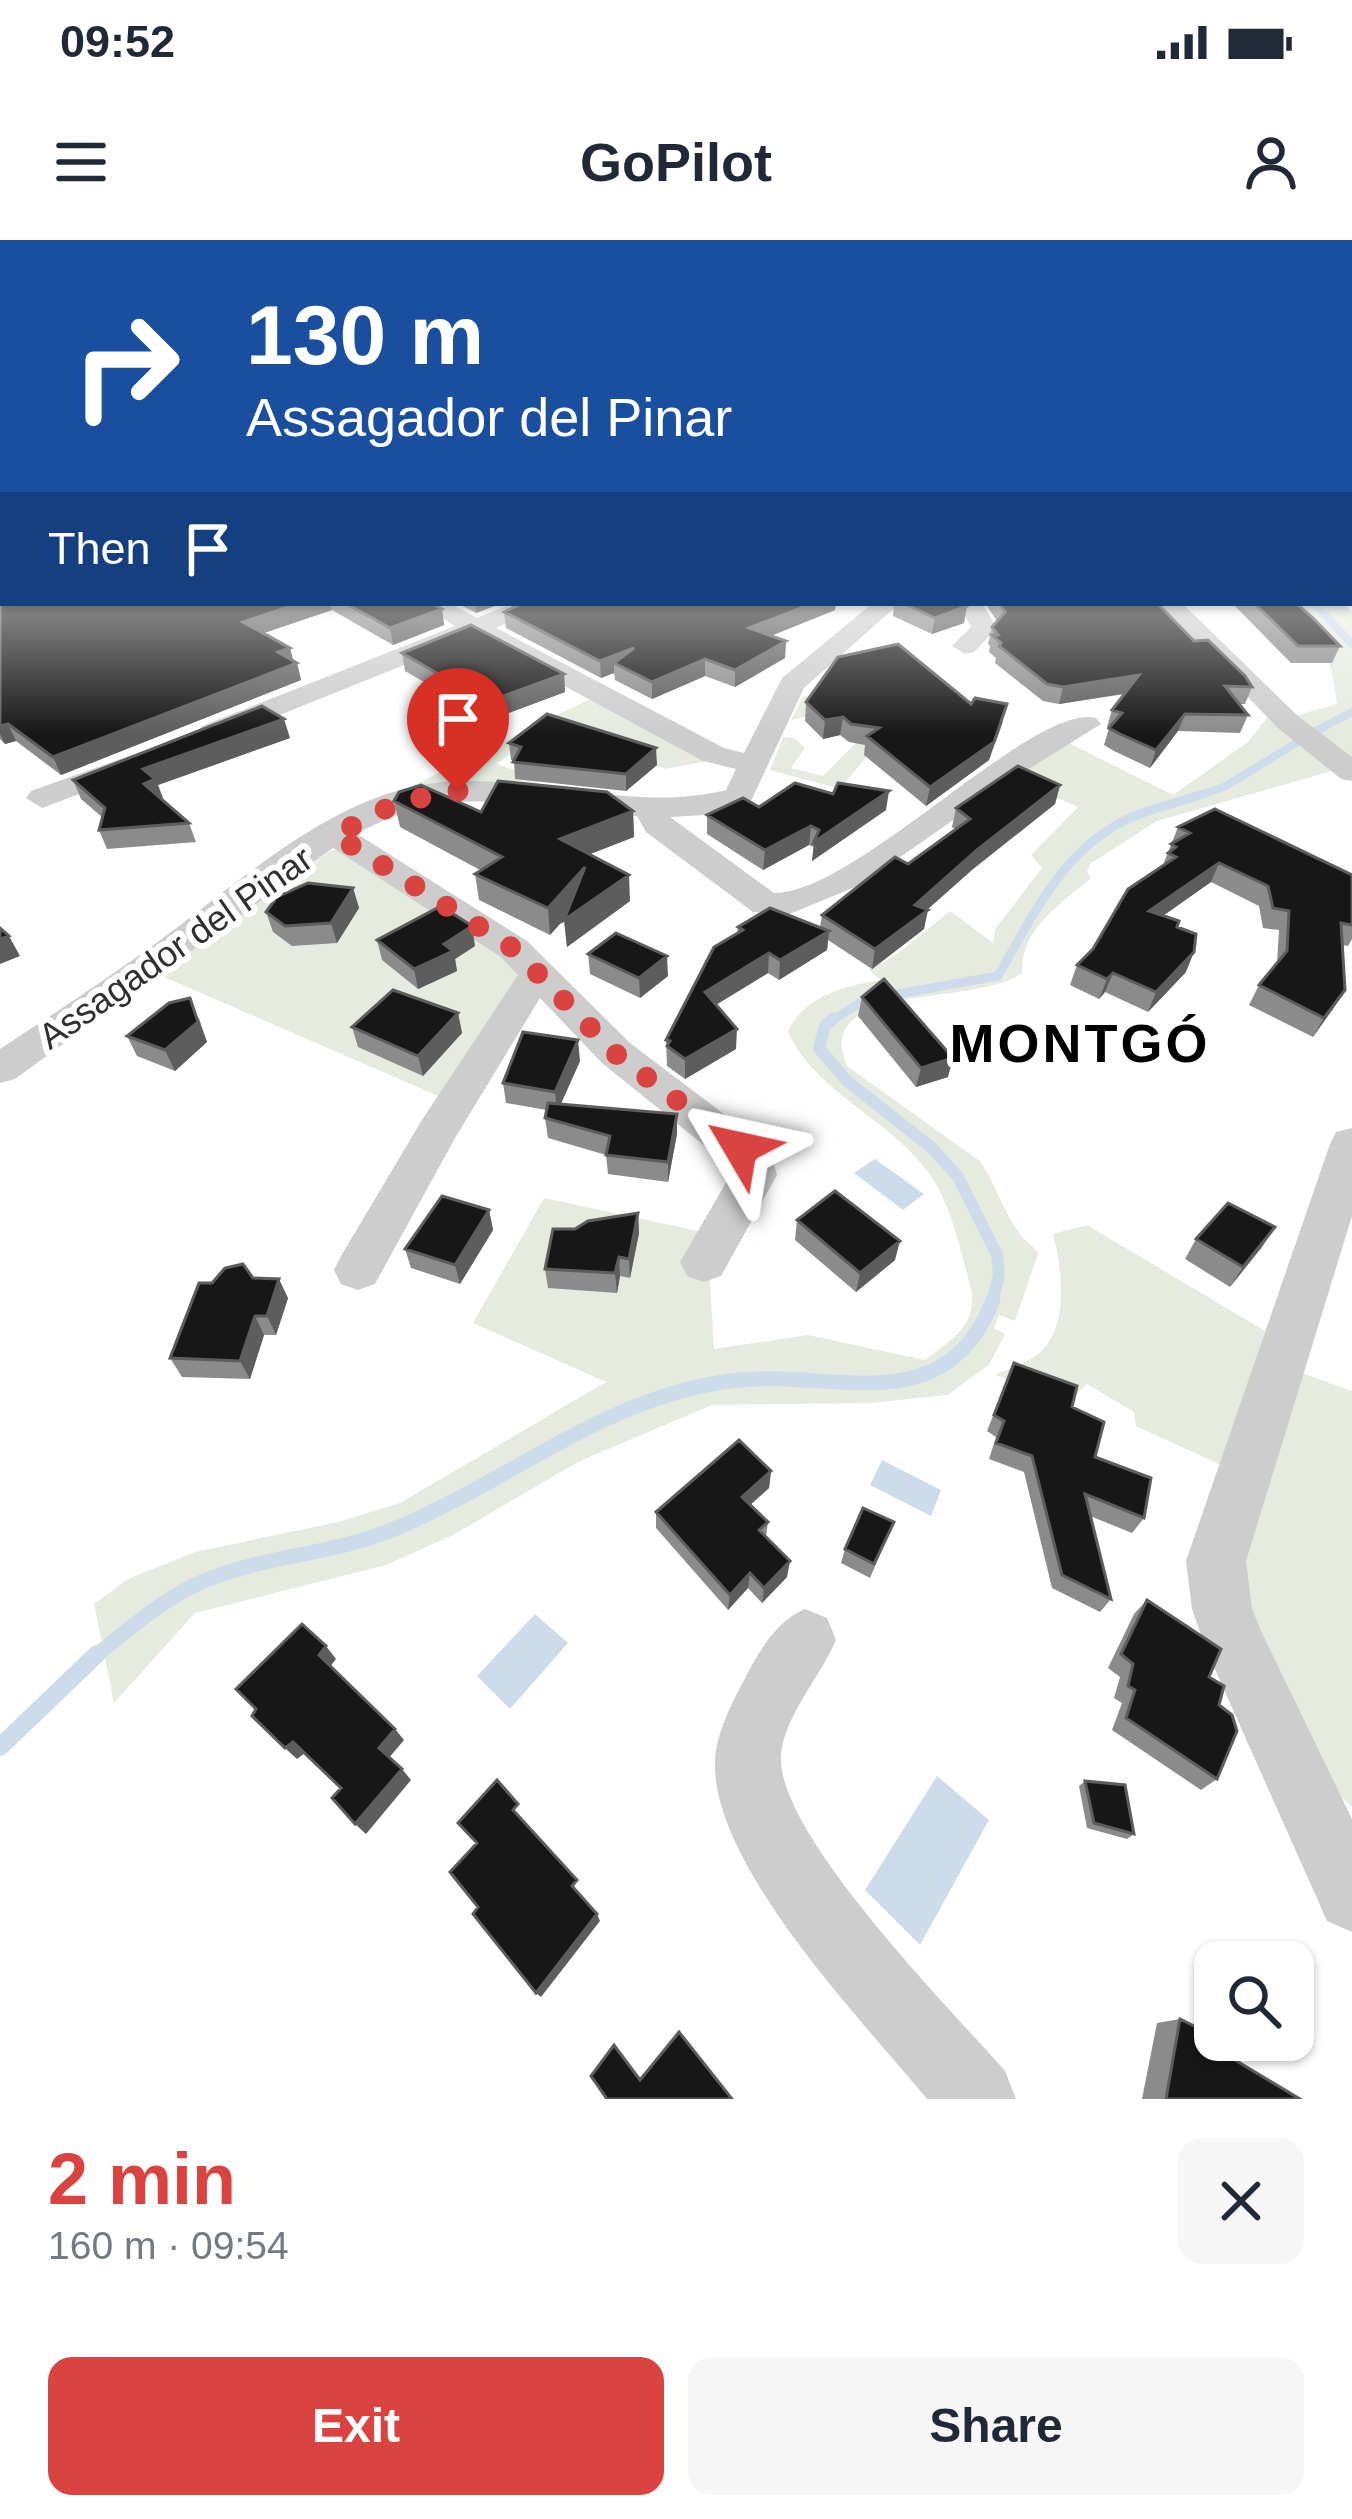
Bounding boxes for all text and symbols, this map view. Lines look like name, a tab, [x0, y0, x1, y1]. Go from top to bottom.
text: 09:52	[60, 16, 175, 67]
icon: menu	[48, 129, 114, 195]
icon: person	[1238, 129, 1304, 195]
text: GoPilot	[580, 132, 772, 192]
icon: right	[48, 288, 204, 444]
text: 130 m	[246, 288, 484, 382]
text: Assagador del Pinar	[246, 387, 732, 447]
icon: arrive	[175, 516, 241, 582]
text: Then	[48, 523, 151, 574]
pin	[407, 668, 509, 791]
icon: arrive	[425, 686, 491, 752]
street label: Assagador del Pinar	[31, 838, 320, 1057]
district label: MONTGÓ	[950, 1013, 1210, 1073]
position arrow	[677, 1085, 803, 1211]
map controls	[1194, 1941, 1314, 2061]
button: search	[1194, 1941, 1314, 2061]
button: close	[1178, 2138, 1304, 2264]
text: 2 min	[48, 2139, 236, 2219]
text: 160 m · 09:54	[48, 2224, 289, 2267]
button: Exit	[48, 2357, 664, 2495]
button: Share	[688, 2357, 1304, 2495]

